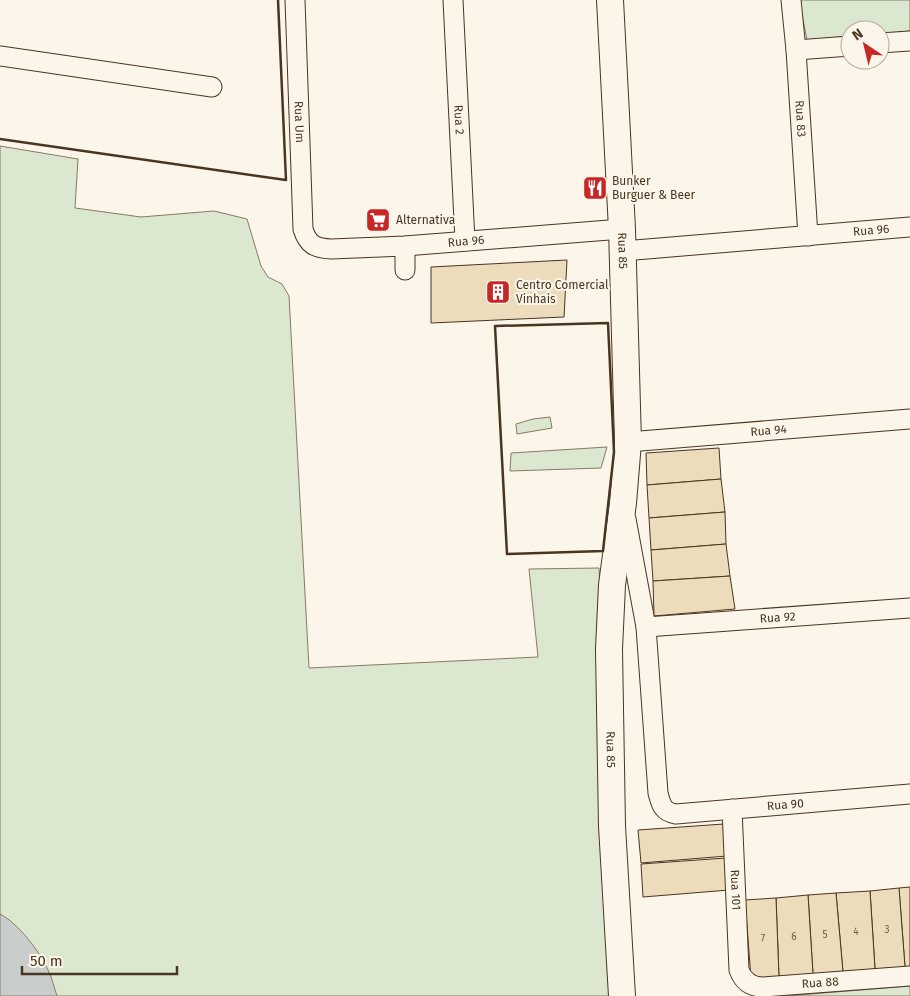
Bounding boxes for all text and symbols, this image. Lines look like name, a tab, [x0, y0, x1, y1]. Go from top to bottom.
north arrow	[840, 20, 890, 70]
text: N	[849, 25, 867, 44]
street label: Rua 83	[792, 100, 809, 137]
street label: Rua Um	[292, 101, 307, 143]
street label: Rua 2	[451, 105, 467, 135]
place label: Bunker Burguer & Beer	[612, 174, 695, 202]
restaurant icon: Bunker Burguer & Beer	[582, 175, 608, 201]
supermarket icon: Alternativa	[365, 207, 391, 233]
place label: Alternativa	[396, 213, 455, 227]
street label: Rua 96	[852, 222, 890, 239]
street label: Rua 85	[615, 232, 630, 269]
street label: Rua 96	[447, 233, 485, 250]
place label: Centro Comercial Vinhais	[516, 278, 609, 306]
building icon: Centro Comercial Vinhais	[485, 279, 511, 305]
street label: Rua 94	[750, 422, 788, 439]
street label: Rua 92	[759, 609, 796, 626]
street label: Rua 85	[603, 731, 618, 768]
street label: Rua 90	[766, 796, 805, 813]
street label: Rua 101	[728, 869, 743, 911]
house number: 3	[885, 924, 890, 936]
house number: 4	[853, 926, 859, 938]
house number: 5	[822, 929, 828, 941]
house number: 6	[791, 931, 797, 943]
house number: 7	[761, 933, 766, 945]
scale bar	[22, 944, 178, 976]
text: 50 m	[30, 952, 63, 970]
street label: Rua 88	[801, 974, 840, 991]

